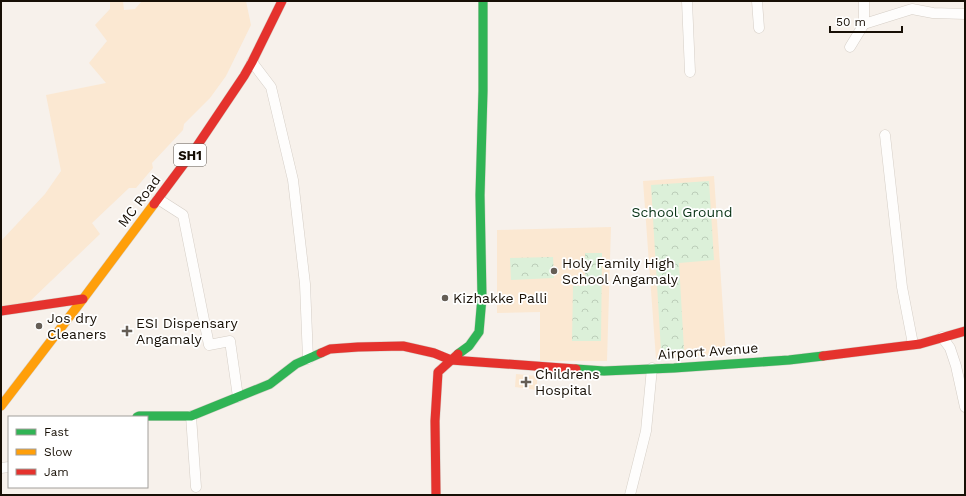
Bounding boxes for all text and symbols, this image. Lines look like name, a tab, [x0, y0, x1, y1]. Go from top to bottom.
scale bar	[830, 8, 902, 34]
text: 50 m	[836, 15, 866, 29]
road number: SH1	[174, 144, 206, 166]
street label: MC Road	[114, 172, 164, 230]
park label: School Ground	[632, 204, 732, 220]
place label: Holy Family High School Angamaly	[562, 255, 679, 287]
marker: Holy Family High School Angamaly	[549, 266, 559, 276]
place label: Kizhakke Palli	[453, 290, 547, 306]
marker: Kizhakke Palli	[440, 293, 450, 303]
place label: Jos dry Cleaners	[47, 310, 106, 342]
place label: ESI Dispensary Angamaly	[136, 315, 238, 347]
marker: Jos dry Cleaners	[34, 321, 44, 331]
marker: ESI Dispensary Angamaly	[121, 325, 133, 337]
street label: Airport Avenue	[657, 340, 759, 362]
place label: Childrens Hospital	[535, 366, 600, 398]
marker: Childrens Hospital	[520, 376, 532, 388]
legend	[8, 416, 148, 488]
text: Fast	[44, 425, 69, 439]
text: Slow	[44, 445, 72, 459]
text: Jam	[44, 465, 69, 479]

